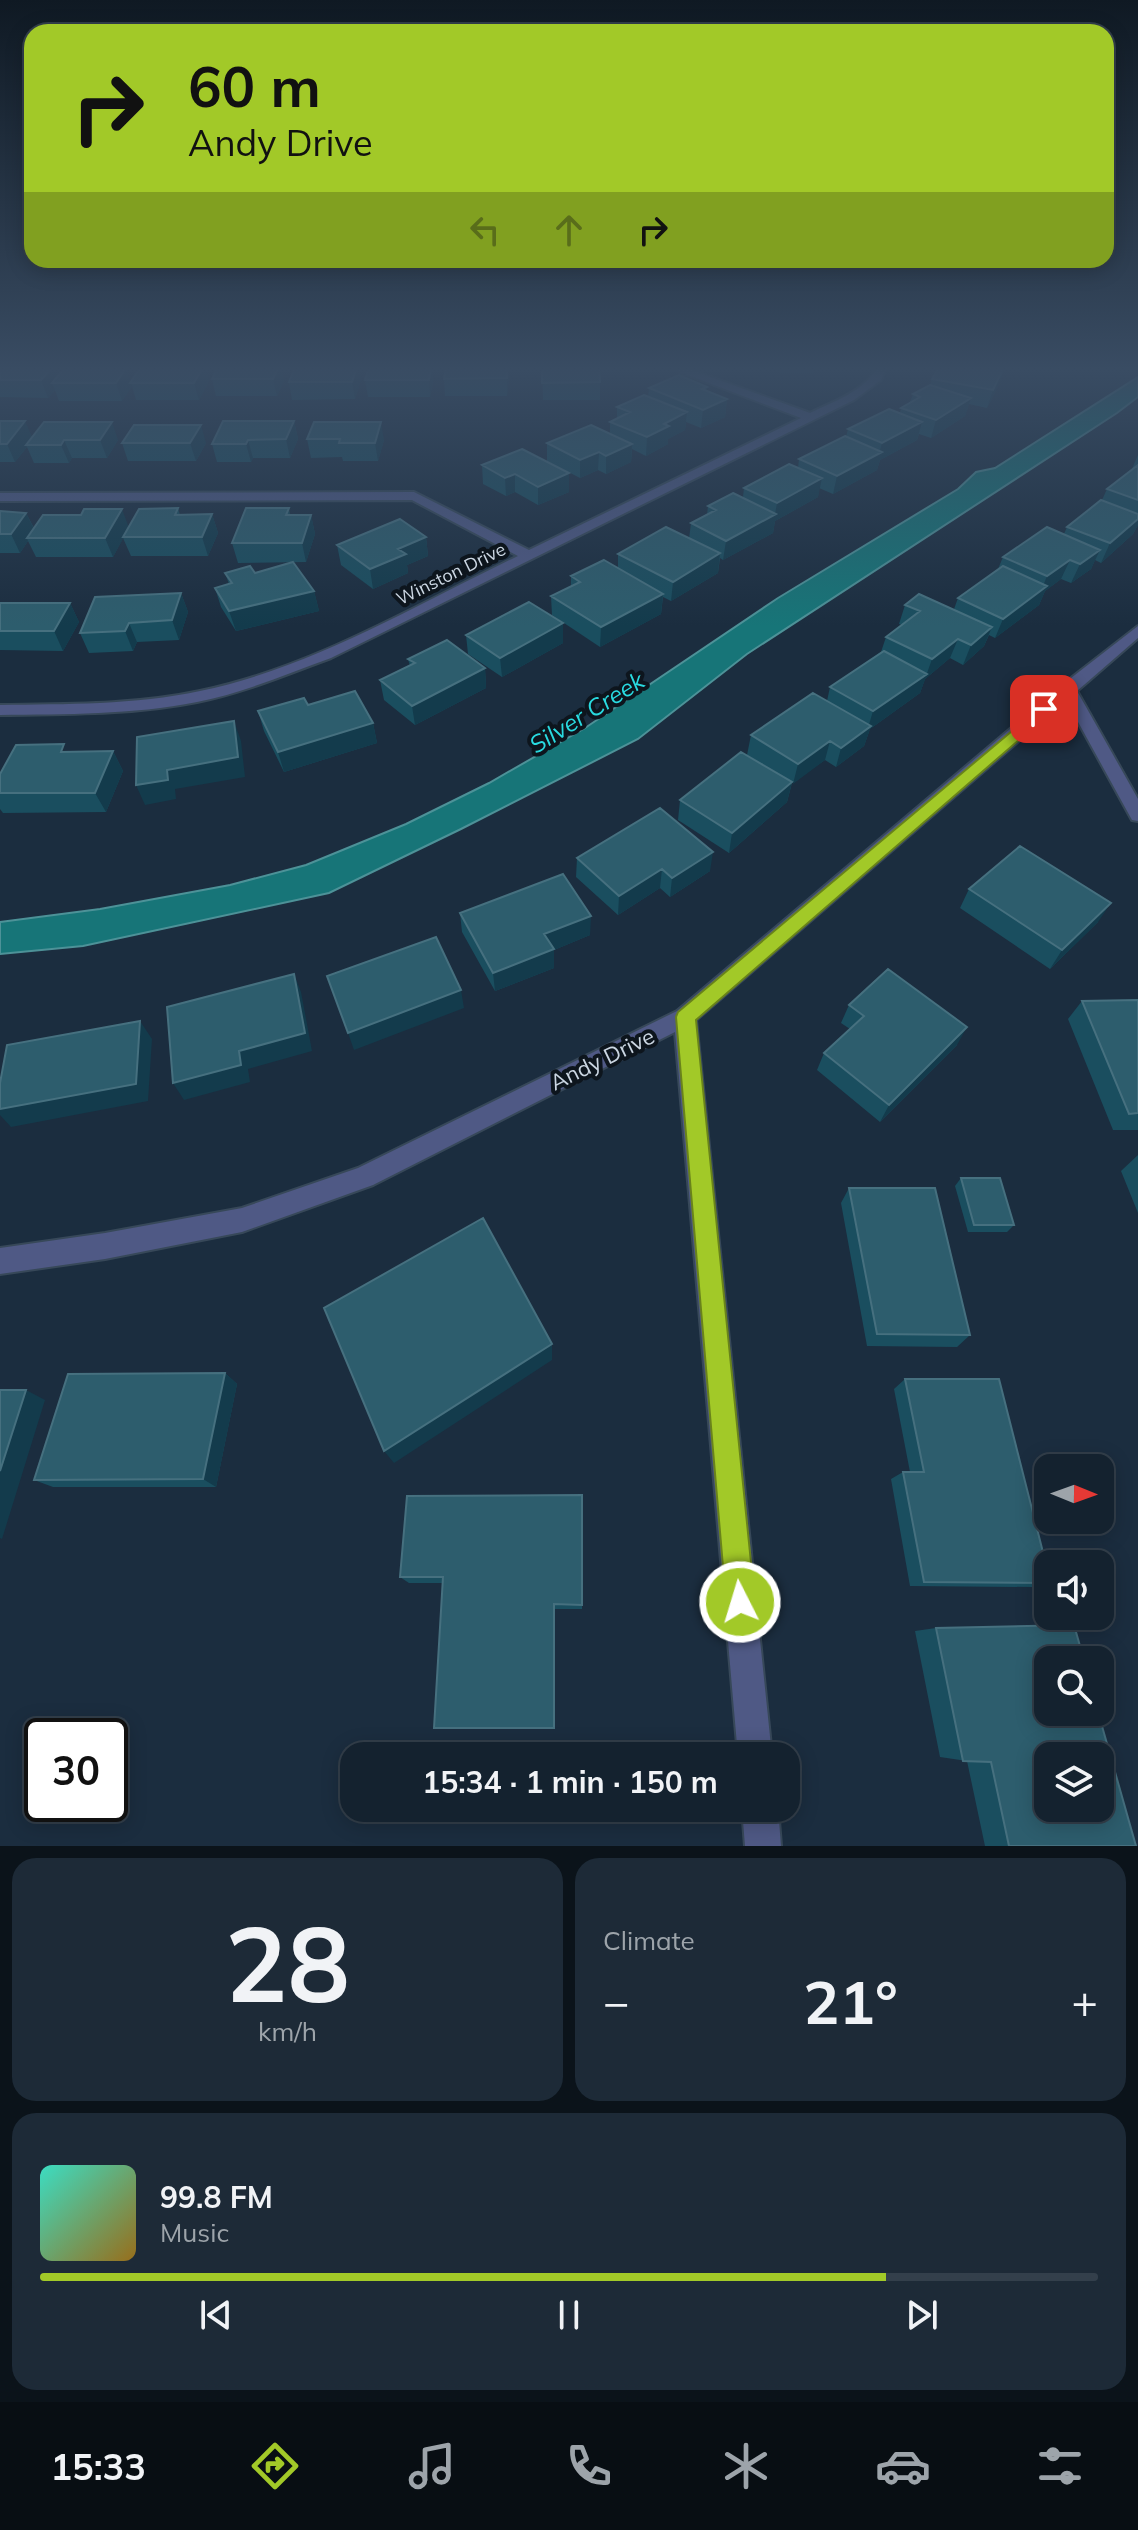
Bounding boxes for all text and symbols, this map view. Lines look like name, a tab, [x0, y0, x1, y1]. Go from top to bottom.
text: 60 m	[188, 51, 321, 121]
icon: right	[56, 56, 160, 160]
text: Andy Drive	[188, 120, 373, 165]
icon: left	[463, 208, 507, 252]
icon: ahead	[547, 208, 591, 252]
icon: right	[631, 208, 675, 252]
street label: Winston Drive	[392, 537, 509, 610]
water label: Silver Creek	[523, 665, 650, 759]
pin	[1010, 675, 1078, 743]
icon: arrive	[1022, 687, 1066, 731]
street label: Andy Drive	[545, 1022, 659, 1096]
north arrow	[1034, 1454, 1114, 1534]
map controls	[1034, 1454, 1114, 1822]
button: sound	[1034, 1550, 1114, 1630]
position arrow	[698, 1560, 782, 1644]
button: search	[1034, 1646, 1114, 1726]
speed limit sign: 30	[24, 1718, 128, 1822]
button: layers	[1034, 1742, 1114, 1822]
text: 15:34 · 1 min · 150 m	[422, 1763, 718, 1801]
text: 28	[225, 1897, 350, 2028]
text: Climate	[603, 1924, 695, 1957]
text: 21°	[803, 1964, 898, 2039]
text: −	[603, 1974, 629, 2029]
text: +	[1072, 1974, 1098, 2029]
text: km/h	[258, 2015, 317, 2048]
text: 99.8 FM	[160, 2178, 273, 2216]
text: Music	[160, 2216, 229, 2249]
icon: previous	[194, 2293, 238, 2337]
icon: pause	[547, 2293, 591, 2337]
icon: next	[900, 2293, 944, 2337]
icon: directions	[247, 2438, 303, 2494]
icon: music	[404, 2438, 460, 2494]
icon: phone	[561, 2438, 617, 2494]
icon: climate	[718, 2438, 774, 2494]
icon: car	[875, 2438, 931, 2494]
icon: filters	[1032, 2438, 1088, 2494]
text: 15:33	[50, 2444, 146, 2489]

